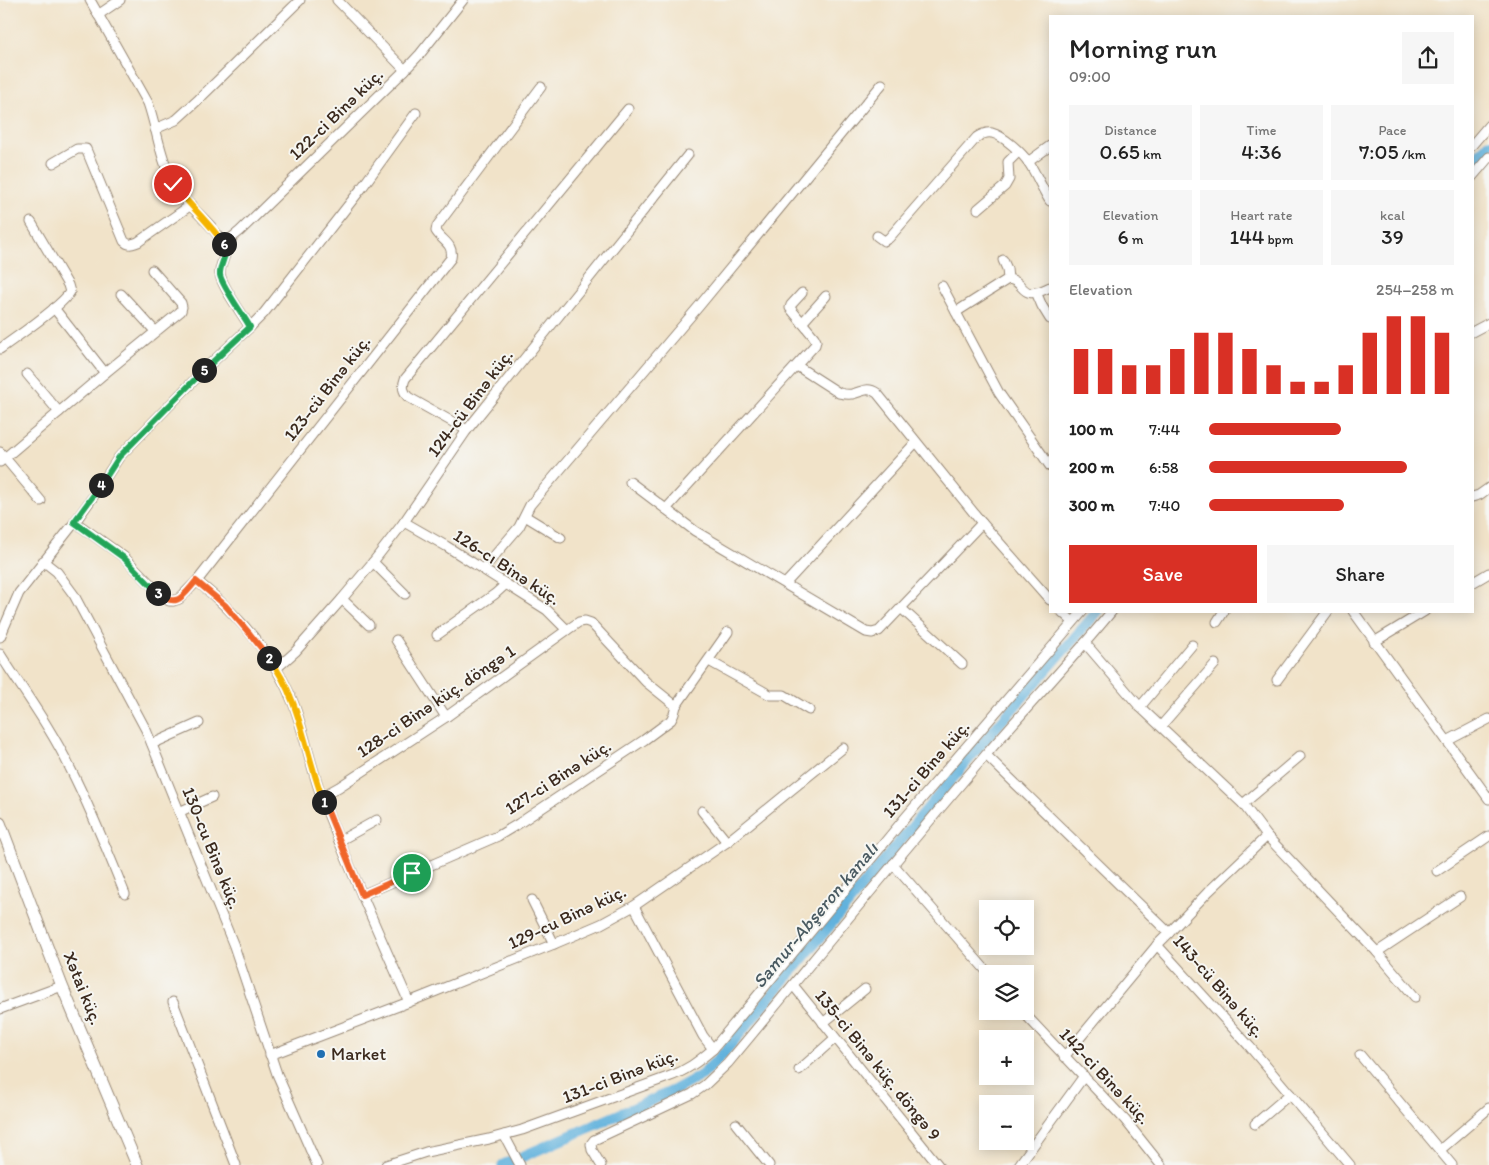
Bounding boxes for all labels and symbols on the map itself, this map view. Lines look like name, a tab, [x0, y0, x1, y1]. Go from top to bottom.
street label: 122-ci Binə küç.	[284, 64, 388, 164]
pin	[152, 163, 194, 205]
pin: 6	[212, 232, 236, 256]
street label: 123-cü Binə küç.	[279, 331, 375, 445]
street label: 124-cü Binə küç.	[422, 345, 518, 461]
pin: 5	[192, 358, 216, 382]
pin: 4	[88, 472, 114, 498]
street label: 126-cı Binə küç.	[449, 524, 565, 610]
pin: 3	[146, 580, 170, 606]
street label: 128-ci Binə küç. döngə 1	[352, 640, 520, 762]
pin: 2	[256, 646, 282, 670]
street label: 131-ci Binə küç.	[878, 716, 974, 822]
street label: 127-ci Binə küç.	[501, 735, 615, 819]
street label: 130-cu Binə küç.	[177, 784, 247, 912]
pin: 1	[312, 790, 336, 814]
water label: Samur-Abşeron kanalı	[747, 837, 883, 993]
pin	[391, 852, 433, 894]
street label: 129-cu Binə küç.	[504, 880, 630, 954]
street label: 143-cü Binə küç.	[1168, 930, 1270, 1042]
street label: Xətai küç.	[58, 948, 108, 1028]
street label: 135-ci Binə küç. döngə 9	[810, 985, 946, 1145]
street label: 142-ci Binə küç.	[1055, 1023, 1155, 1129]
place label: Market	[331, 1043, 386, 1065]
street label: 131-ci Binə küç.	[559, 1044, 681, 1108]
marker: Market	[315, 1048, 327, 1060]

